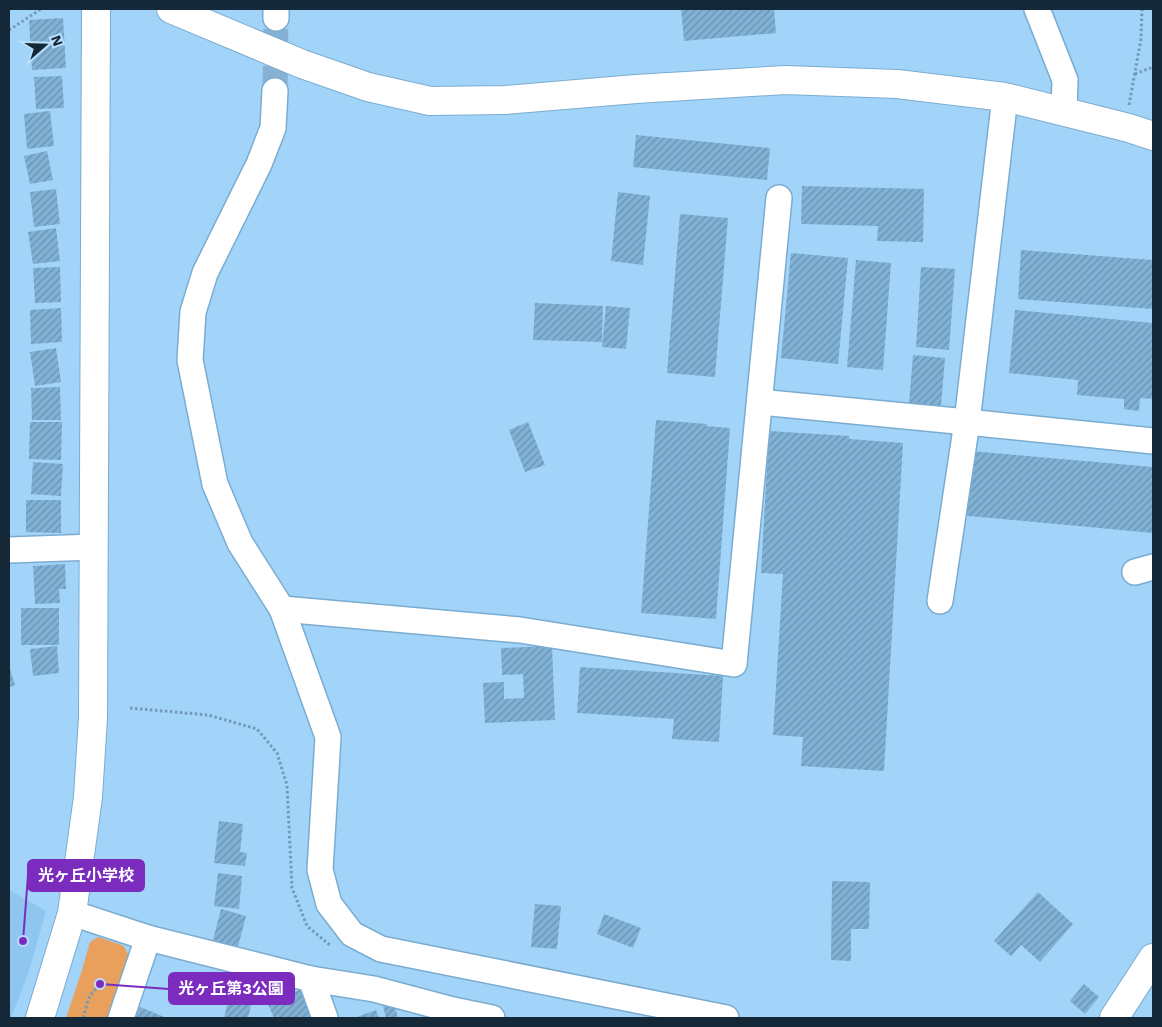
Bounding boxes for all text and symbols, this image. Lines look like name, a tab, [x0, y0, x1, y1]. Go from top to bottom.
north arrow	[20, 20, 70, 70]
text: N	[48, 33, 67, 48]
callout: 光ヶ丘小学校	[28, 860, 144, 891]
text: 光ヶ丘小学校	[38, 866, 134, 885]
callout: 光ヶ丘第3公園	[169, 973, 294, 1004]
text: 光ヶ丘第3公園	[178, 979, 284, 998]

